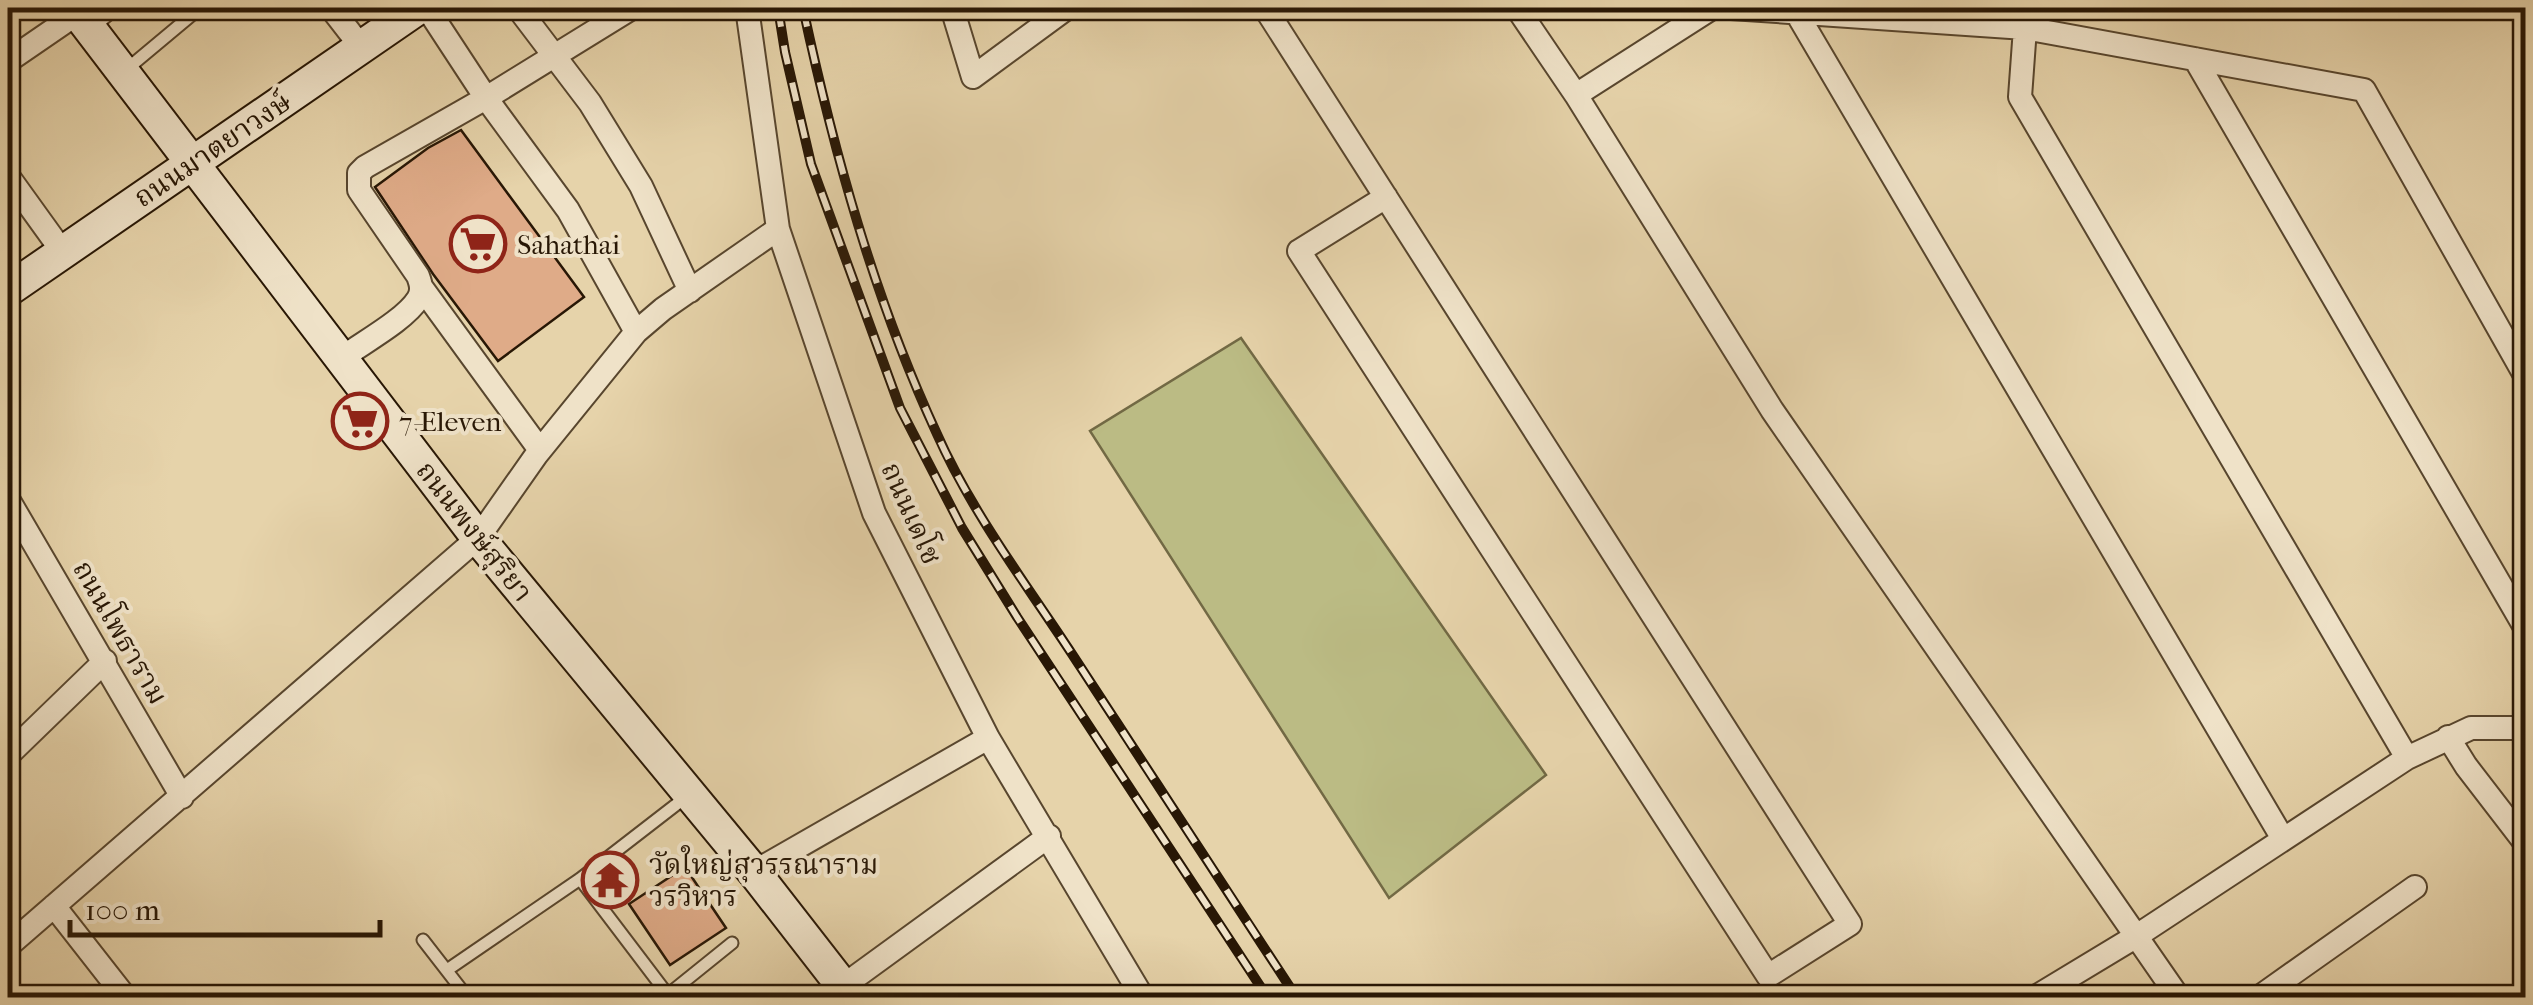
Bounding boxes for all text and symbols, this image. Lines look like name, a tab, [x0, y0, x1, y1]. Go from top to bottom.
street label: ถนนมาตยาวงษ์	[127, 85, 297, 214]
supermarket icon: Sahathai	[448, 214, 508, 274]
place label: Sahathai	[517, 228, 620, 261]
supermarket icon: 7-Eleven	[330, 391, 390, 451]
place label: 7-Eleven	[399, 405, 502, 438]
street label: ถนนพงษ์สุริยา	[408, 455, 540, 609]
street label: ถนนเดโช	[874, 456, 951, 569]
street label: ถนนโพธาราม	[66, 553, 178, 710]
place label: วัดใหญ่สุวรรณาราม วรวิหาร	[649, 845, 878, 913]
temple icon: วัดใหญ่สุวรรณาราม วรวิหาร	[580, 850, 640, 910]
scale bar	[70, 875, 380, 937]
text: 100 m	[85, 893, 160, 928]

